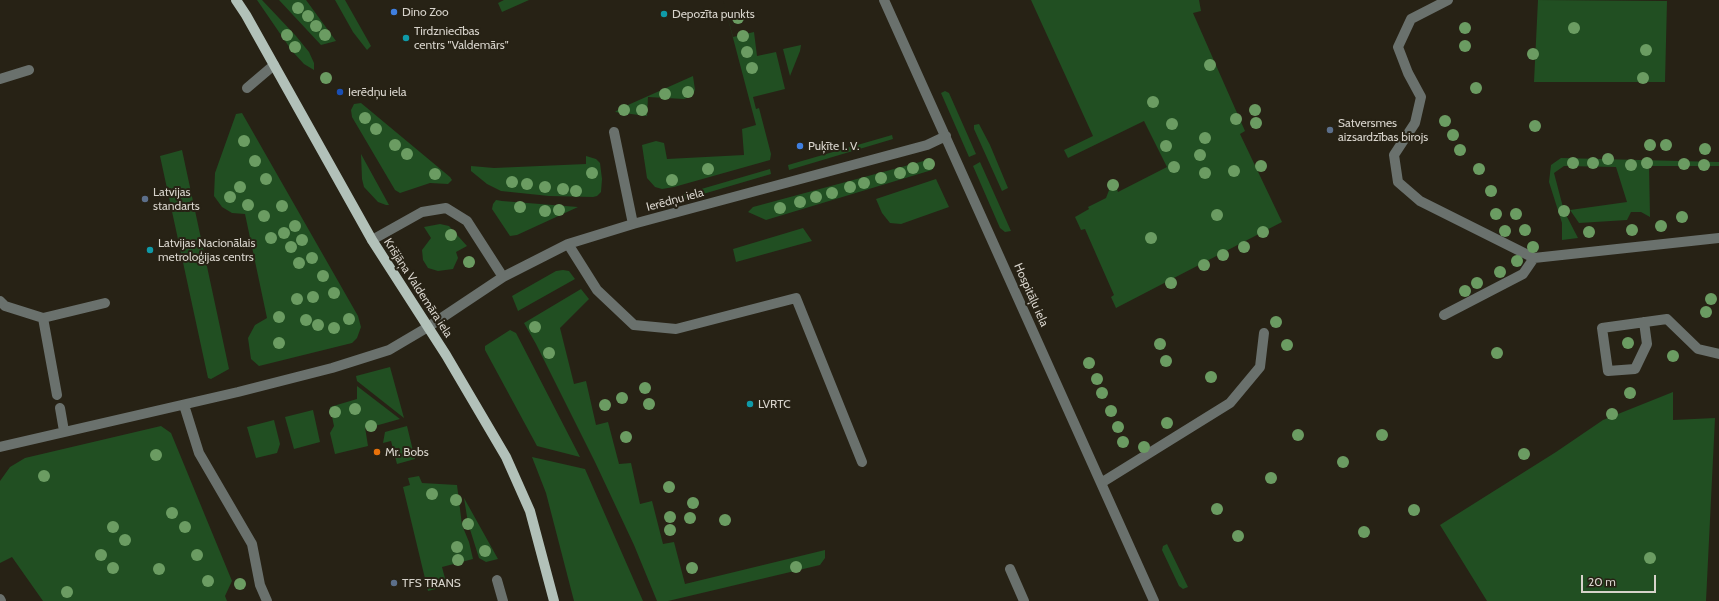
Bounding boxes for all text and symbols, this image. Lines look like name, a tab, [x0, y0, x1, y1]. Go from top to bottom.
place label: Dino Zoo	[402, 5, 449, 19]
marker: Dino Zoo	[389, 7, 399, 17]
place label: Depozīta punkts	[672, 7, 755, 21]
marker: Depozīta punkts	[659, 9, 669, 19]
place label: Tirdzniecības centrs "Valdemārs"	[414, 24, 509, 52]
marker: Tirdzniecības centrs "Valdemārs"	[401, 33, 411, 43]
place label: Ierēdņu iela	[348, 85, 407, 99]
marker: Ierēdņu iela	[335, 87, 345, 97]
place label: Satversmes aizsardzības birojs	[1338, 116, 1428, 144]
marker: Satversmes aizsardzības birojs	[1325, 125, 1335, 135]
place label: Puķīte I. V.	[808, 139, 859, 153]
marker: Puķīte I. V.	[795, 141, 805, 151]
place label: Latvijas standarts	[153, 185, 200, 213]
street label: Ierēdņu iela	[645, 185, 705, 215]
marker: Latvijas standarts	[140, 194, 150, 204]
place label: Latvijas Nacionālais metroloģijas centrs	[158, 236, 255, 264]
street label: Krišjāņa Valdemāra iela	[381, 236, 455, 340]
marker: Latvijas Nacionālais metroloģijas centrs	[145, 245, 155, 255]
street label: Hospitāļu iela	[1011, 261, 1051, 329]
place label: LVRTC	[758, 397, 791, 411]
marker: LVRTC	[745, 399, 755, 409]
place label: Mr. Bobs	[385, 445, 429, 459]
marker: Mr. Bobs	[372, 447, 382, 457]
scale bar	[1583, 567, 1658, 593]
text: 20 m	[1588, 574, 1616, 589]
place label: TFS TRANS	[402, 576, 461, 590]
marker: TFS TRANS	[389, 578, 399, 588]

